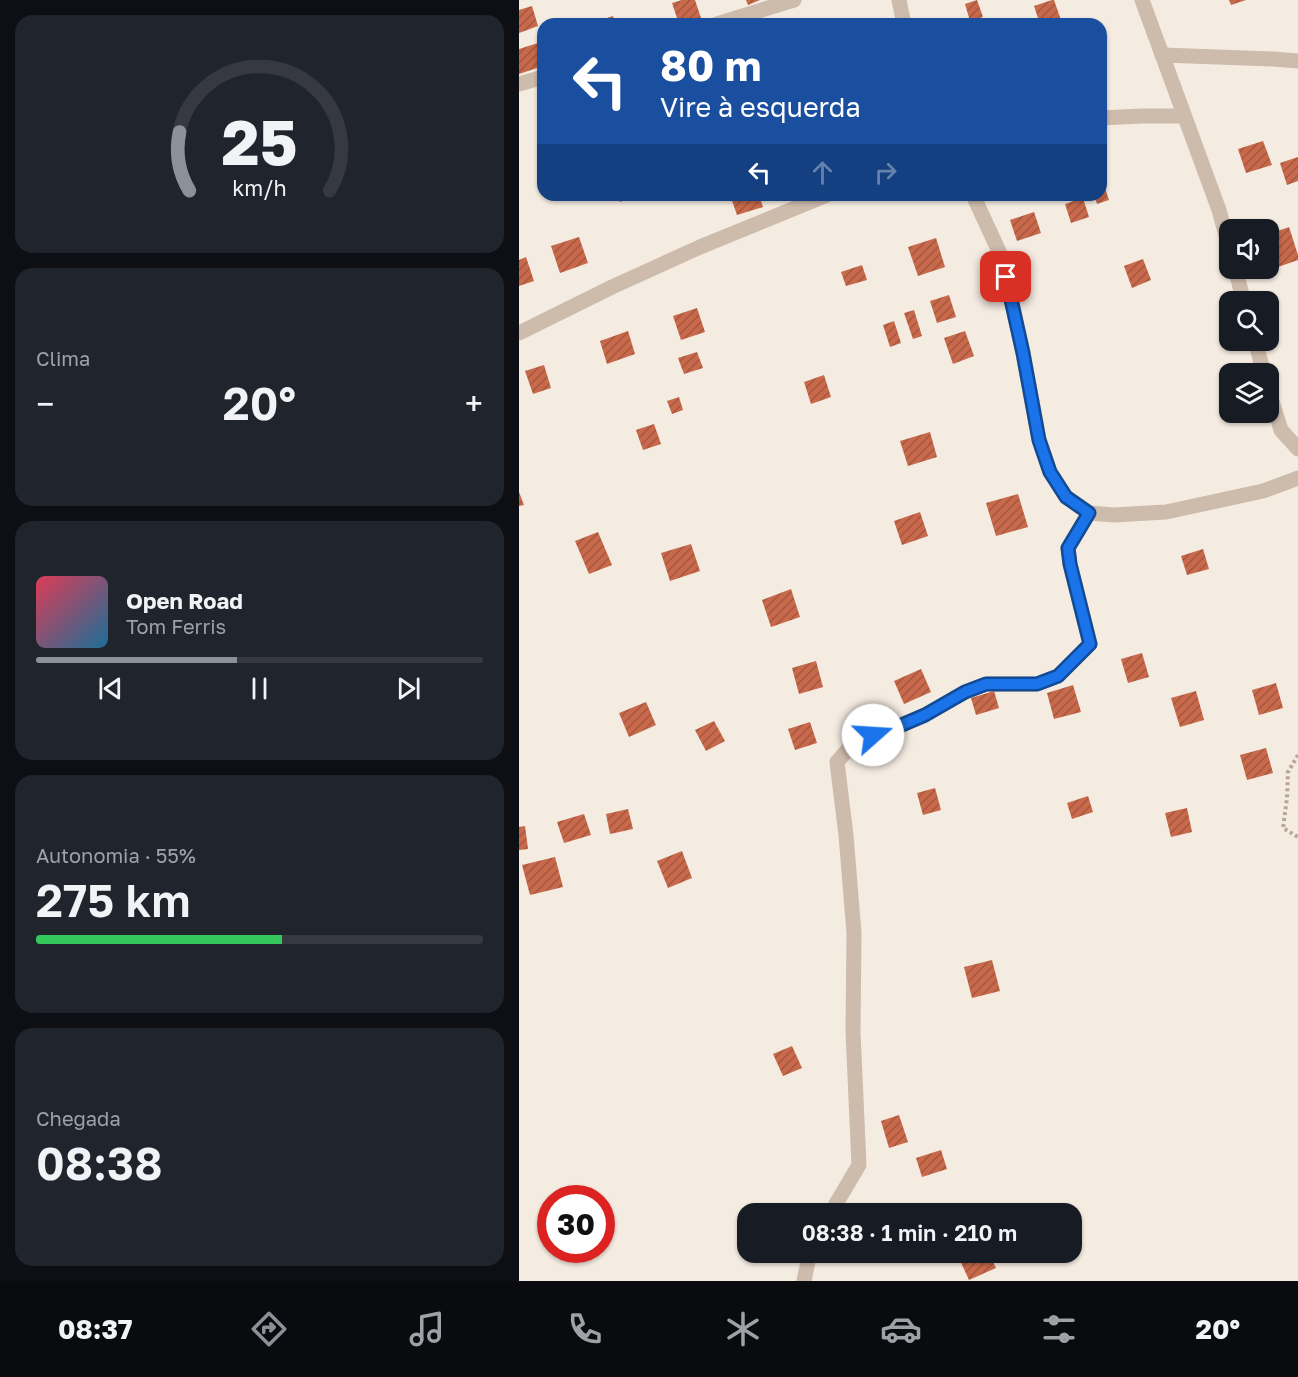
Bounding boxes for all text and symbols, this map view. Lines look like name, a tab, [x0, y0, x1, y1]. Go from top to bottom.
text: 80 m	[660, 40, 761, 90]
icon: left	[561, 42, 639, 120]
text: Vire à esquerda	[660, 91, 861, 123]
text: 25	[221, 104, 298, 179]
icon: left	[743, 156, 776, 189]
icon: ahead	[806, 156, 839, 189]
icon: right	[869, 156, 902, 189]
text: km/h	[232, 175, 287, 201]
map controls	[1219, 219, 1279, 423]
button: sound	[1219, 219, 1279, 279]
pin	[980, 251, 1031, 302]
icon: arrive	[989, 260, 1022, 293]
button: search	[1219, 291, 1279, 351]
text: Clima	[36, 346, 90, 370]
button: layers	[1219, 363, 1279, 423]
text: 20°	[223, 376, 296, 430]
text: −	[36, 384, 54, 423]
text: +	[465, 384, 483, 423]
text: Open Road	[126, 587, 243, 614]
text: Tom Ferris	[126, 614, 226, 638]
icon: previous	[94, 672, 127, 705]
icon: pause	[243, 672, 276, 705]
icon: next	[392, 672, 425, 705]
position arrow	[841, 703, 905, 767]
text: Autonomia · 55%	[36, 843, 196, 867]
text: 275 km	[36, 873, 191, 927]
text: Chegada	[36, 1106, 121, 1130]
text: 08:38	[36, 1136, 163, 1190]
speed limit sign: 30	[537, 1185, 615, 1263]
text: 08:38 · 1 min · 210 m	[802, 1219, 1017, 1246]
icon: directions	[248, 1308, 290, 1350]
icon: music	[406, 1308, 448, 1350]
icon: phone	[564, 1308, 606, 1350]
icon: climate	[722, 1308, 764, 1350]
icon: car	[880, 1308, 922, 1350]
icon: filters	[1038, 1308, 1080, 1350]
text: 08:37	[58, 1313, 133, 1345]
text: 20°	[1195, 1313, 1240, 1345]

